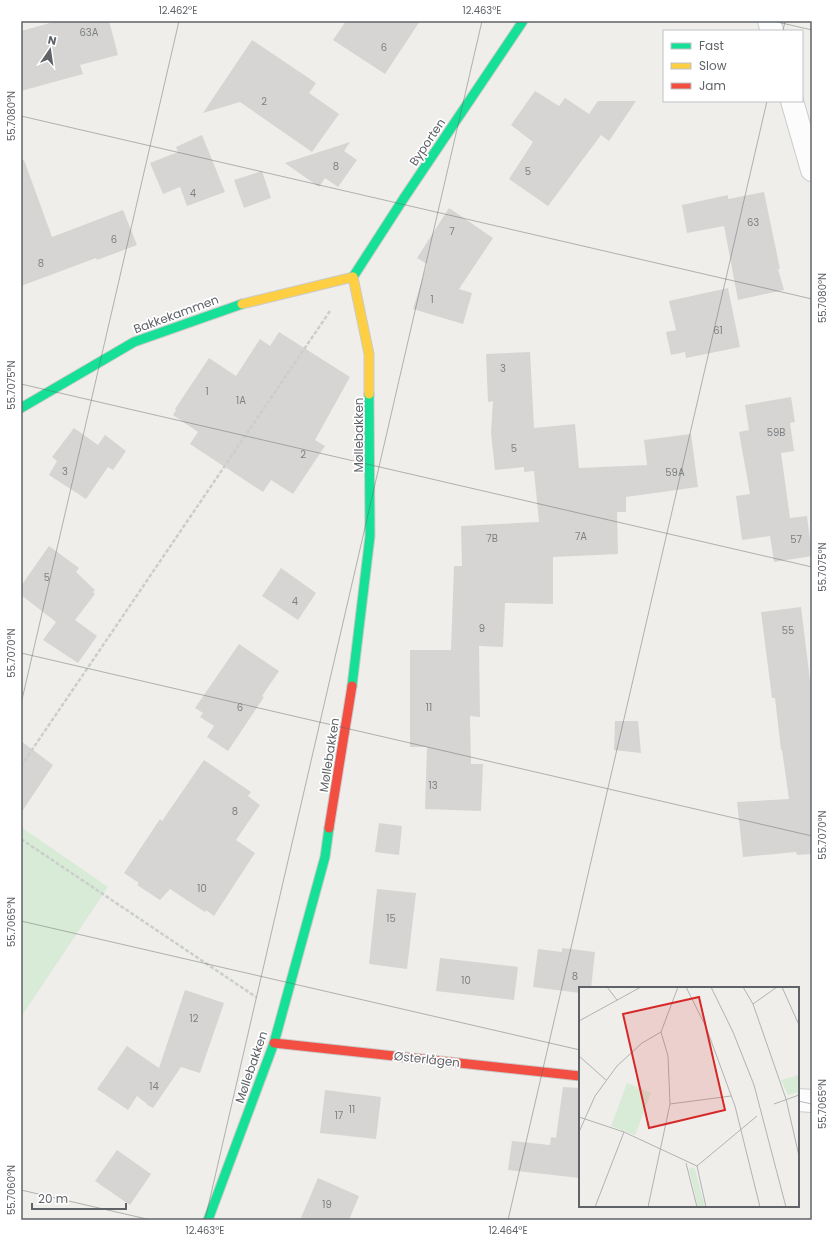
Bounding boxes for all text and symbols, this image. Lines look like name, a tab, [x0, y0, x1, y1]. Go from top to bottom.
text: 12.462°E	[159, 3, 197, 18]
text: 12.463°E	[463, 3, 501, 18]
house number: 63A	[80, 25, 99, 40]
north arrow	[30, 30, 70, 70]
legend	[663, 30, 803, 102]
text: N	[46, 32, 58, 49]
text: Fast	[699, 37, 724, 54]
house number: 6	[381, 40, 387, 55]
text: Slow	[699, 57, 727, 74]
text: Jam	[699, 77, 726, 94]
text: 55.7080°N	[4, 91, 19, 141]
house number: 2	[261, 94, 267, 109]
street label: Byporten	[405, 115, 449, 169]
house number: 8	[333, 159, 339, 174]
house number: 5	[525, 164, 531, 179]
house number: 4	[190, 186, 196, 201]
house number: 63	[747, 215, 759, 230]
house number: 7	[449, 224, 455, 239]
house number: 6	[111, 232, 117, 247]
house number: 8	[38, 256, 44, 271]
text: 55.7080°N	[815, 273, 830, 323]
street label: Bakkekammen	[131, 291, 221, 337]
house number: 1	[430, 292, 434, 307]
house number: 61	[713, 323, 723, 338]
text: 55.7075°N	[4, 360, 19, 410]
house number: 3	[500, 361, 506, 376]
house number: 1	[205, 384, 209, 399]
house number: 1A	[236, 393, 246, 408]
street label: Møllebakken	[350, 397, 367, 473]
house number: 59B	[767, 425, 785, 440]
house number: 5	[511, 441, 517, 456]
house number: 2	[300, 447, 306, 462]
house number: 3	[62, 464, 68, 479]
house number: 59A	[665, 465, 685, 480]
house number: 7A	[575, 529, 587, 544]
house number: 7B	[486, 531, 498, 546]
house number: 57	[790, 532, 802, 547]
text: 55.7075°N	[815, 542, 830, 592]
house number: 5	[44, 570, 50, 585]
house number: 4	[292, 594, 298, 609]
house number: 9	[479, 621, 485, 636]
house number: 55	[782, 623, 794, 638]
text: 55.7070°N	[4, 628, 19, 678]
house number: 6	[237, 700, 243, 715]
house number: 11	[426, 700, 432, 715]
street label: Møllebakken	[315, 717, 343, 793]
house number: 13	[428, 778, 438, 793]
house number: 8	[232, 804, 238, 819]
text: 55.7070°N	[815, 810, 830, 860]
house number: 10	[197, 881, 207, 896]
text: 55.7065°N	[4, 897, 19, 947]
house number: 15	[386, 911, 396, 926]
house number: 8	[572, 969, 578, 984]
house number: 10	[461, 973, 471, 988]
inset map	[579, 987, 799, 1207]
house number: 12	[190, 1011, 199, 1026]
street label: Møllebakken	[231, 1029, 271, 1105]
street label: Østerlågen	[393, 1047, 461, 1071]
house number: 14	[149, 1079, 159, 1094]
text: 55.7065°N	[815, 1079, 830, 1129]
house number: 11	[349, 1102, 355, 1117]
house number: 17	[335, 1108, 344, 1123]
text: 55.7060°N	[4, 1165, 19, 1215]
scale bar	[32, 1185, 126, 1211]
text: 20 m	[38, 1190, 68, 1207]
house number: 19	[322, 1197, 332, 1212]
text: 12.463°E	[186, 1223, 224, 1238]
text: 12.464°E	[488, 1223, 528, 1238]

